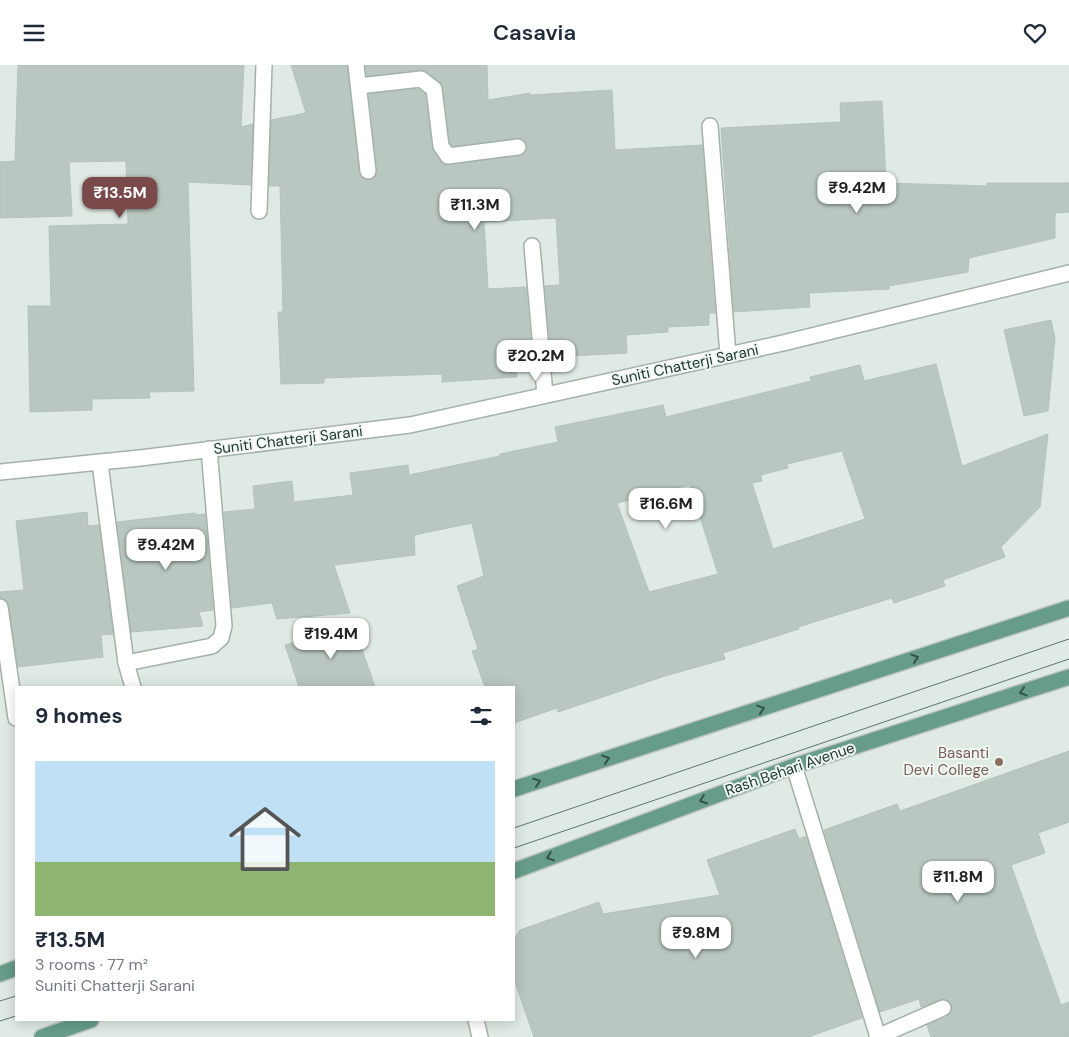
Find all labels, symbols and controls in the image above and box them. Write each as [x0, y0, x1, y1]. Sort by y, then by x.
text: Casavia [493, 18, 576, 47]
icon: menu [20, 19, 48, 47]
icon: heart [1021, 19, 1049, 47]
pin: ₹9.42M [816, 171, 898, 214]
pin: ₹13.5M [79, 177, 161, 219]
text: ₹9.42M [828, 177, 886, 198]
text: ₹13.5M [93, 182, 147, 203]
pin: ₹11.3M [434, 189, 516, 231]
text: ₹11.3M [450, 194, 500, 215]
pin: ₹20.2M [495, 339, 577, 382]
street label: Suniti Chatterji Sarani [610, 340, 760, 390]
text: ₹20.2M [507, 345, 565, 366]
street label: Suniti Chatterji Sarani [212, 421, 364, 459]
pin: ₹16.6M [625, 487, 707, 530]
text: ₹16.6M [639, 493, 693, 514]
pin: ₹9.42M [125, 529, 207, 571]
text: ₹9.42M [137, 534, 195, 555]
pin: ₹19.4M [290, 617, 372, 660]
text: ₹19.4M [304, 623, 358, 644]
one-way arrow [910, 654, 919, 664]
one-way arrow [1019, 686, 1027, 696]
text: 9 homes [35, 702, 123, 730]
icon: filters [467, 702, 495, 730]
one-way arrow [756, 704, 764, 714]
street label: Rash Behari Avenue [723, 737, 857, 801]
place label: Basanti Devi College [904, 743, 989, 780]
one-way arrow [601, 755, 610, 765]
marker: Basanti Devi College [993, 756, 1005, 768]
one-way arrow [532, 778, 540, 788]
icon: home [220, 794, 310, 884]
one-way arrow [699, 794, 708, 804]
one-way arrow [546, 851, 555, 861]
pin: ₹11.8M [917, 861, 999, 903]
text: ₹11.8M [933, 866, 983, 887]
pin: ₹9.8M [661, 917, 731, 959]
text: ₹9.8M [672, 922, 720, 943]
text: ₹13.5M [35, 926, 105, 954]
text: 3 rooms · 77 m² [35, 954, 148, 975]
text: Suniti Chatterji Sarani [35, 975, 195, 996]

